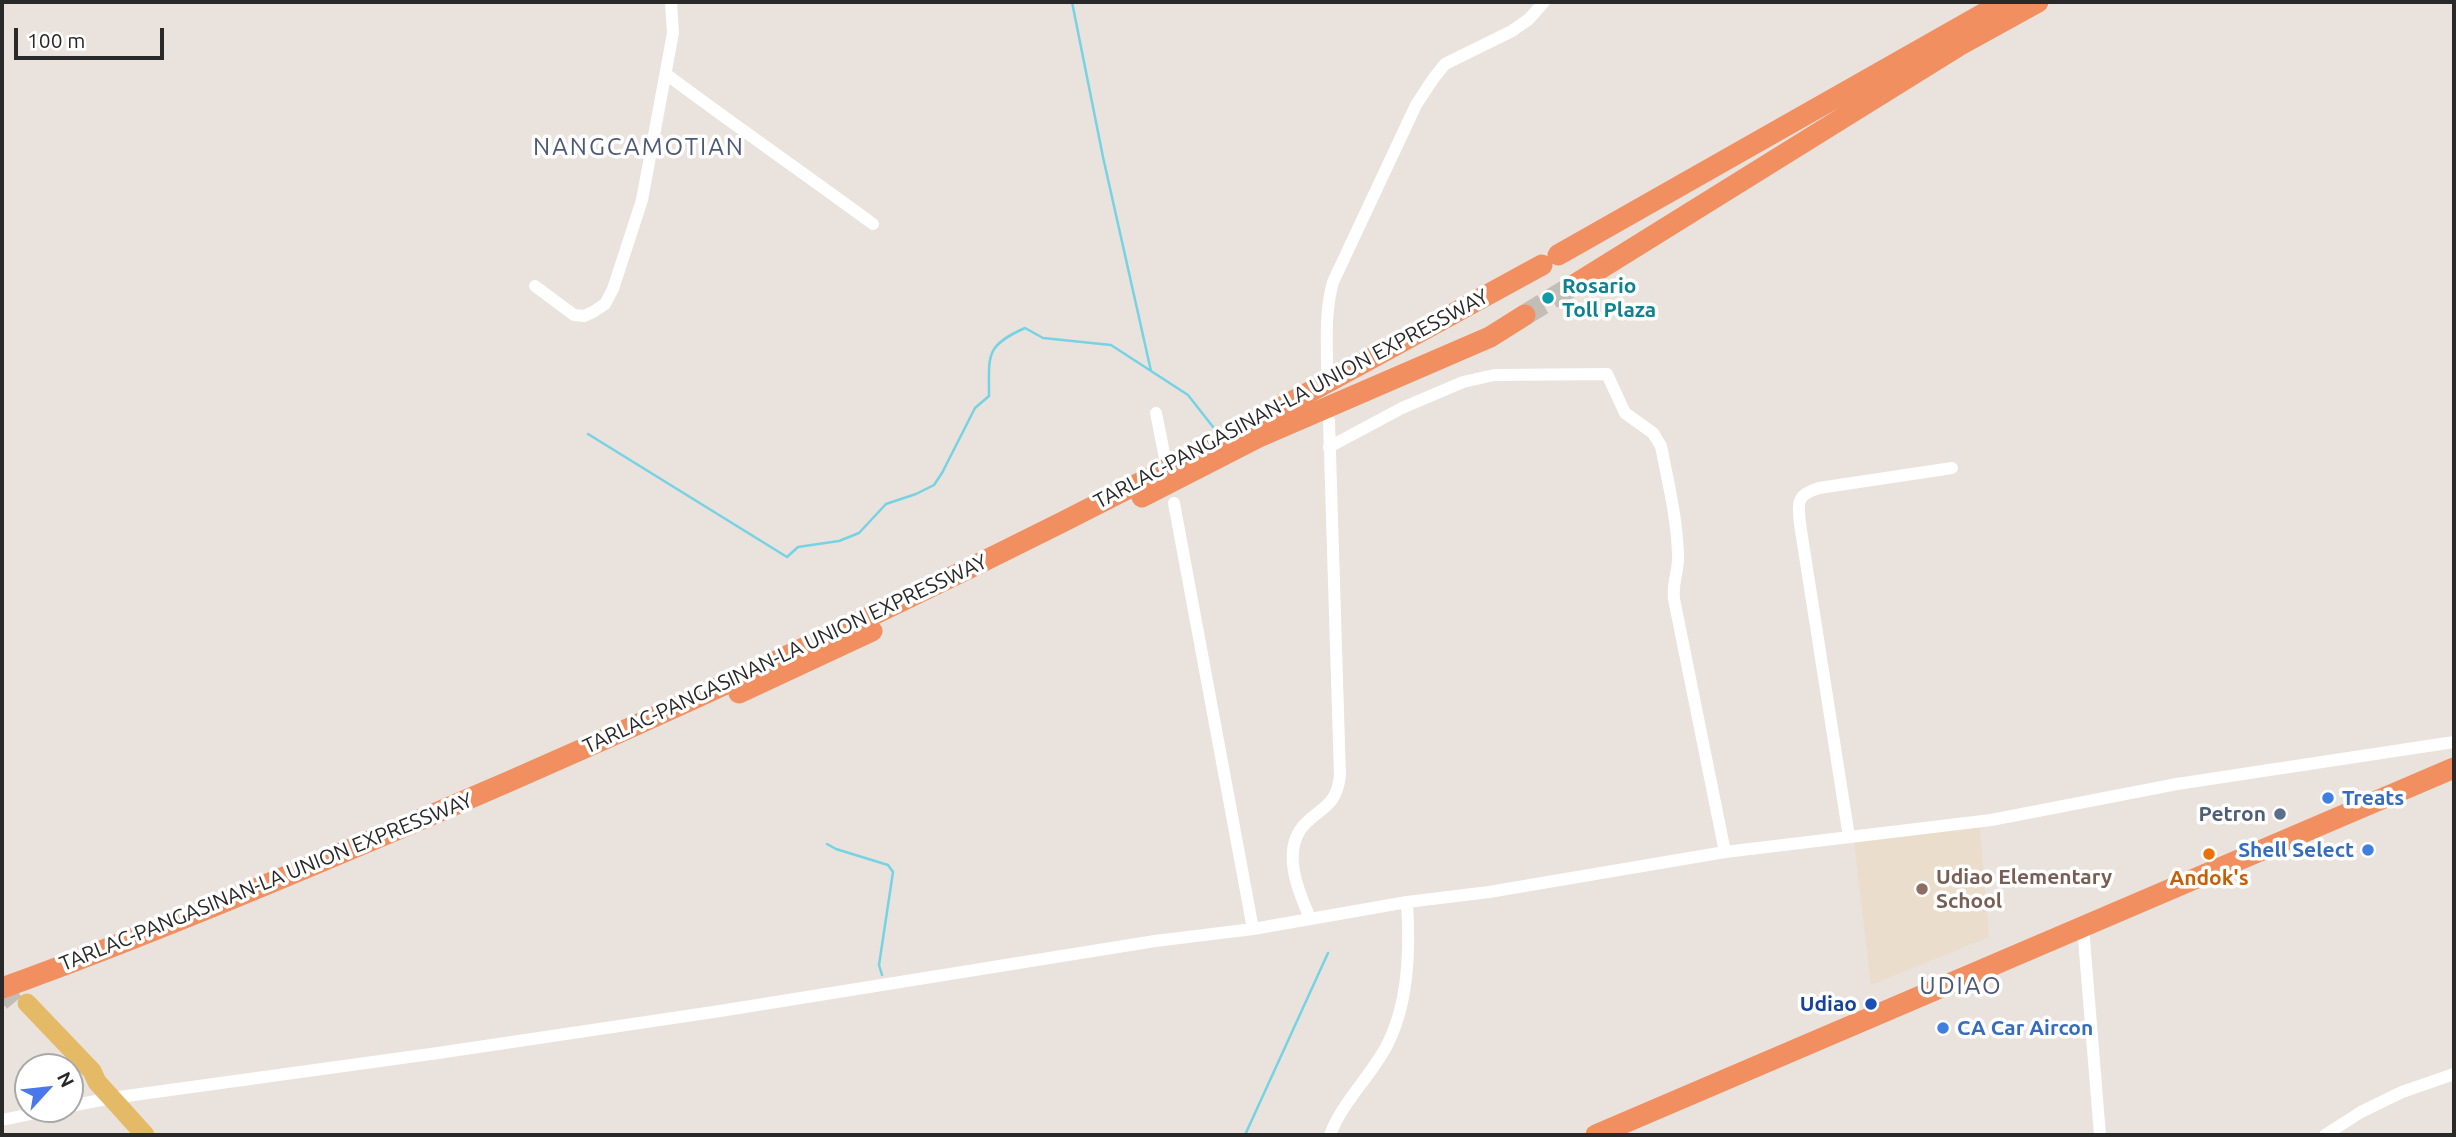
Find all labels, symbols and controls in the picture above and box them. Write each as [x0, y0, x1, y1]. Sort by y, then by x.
scale bar [18, 14, 168, 58]
text: 100 m [27, 28, 85, 52]
district label: NANGCAMOTIAN [535, 133, 743, 161]
place label: Rosario Toll Plaza [1562, 273, 1656, 323]
street label: TARLAC-PANGASINAN-LA UNION EXPRESSWAY [1089, 284, 1493, 514]
marker: Rosario Toll Plaza [1540, 290, 1556, 306]
street label: TARLAC-PANGASINAN-LA UNION EXPRESSWAY [579, 549, 991, 759]
place label: Treats [2342, 785, 2404, 811]
street label: TARLAC-PANGASINAN-LA UNION EXPRESSWAY [56, 787, 476, 977]
marker: Treats [2320, 790, 2336, 806]
place label: Petron [2199, 801, 2266, 827]
marker: Petron [2272, 806, 2288, 822]
place label: Shell Select [2238, 837, 2354, 863]
marker: Shell Select [2360, 842, 2376, 858]
marker: Andok's [2201, 846, 2217, 862]
place label: Udiao Elementary School [1936, 864, 2112, 914]
place label: Andok's [2169, 865, 2249, 891]
marker: Udiao Elementary School [1914, 881, 1930, 897]
district label: UDIAO [1920, 972, 2002, 1000]
place label: Udiao [1800, 991, 1857, 1017]
marker: Udiao [1863, 996, 1879, 1012]
place label: CA Car Aircon [1957, 1015, 2093, 1041]
marker: CA Car Aircon [1935, 1020, 1951, 1036]
north arrow [14, 1053, 84, 1123]
text: N [53, 1068, 79, 1091]

